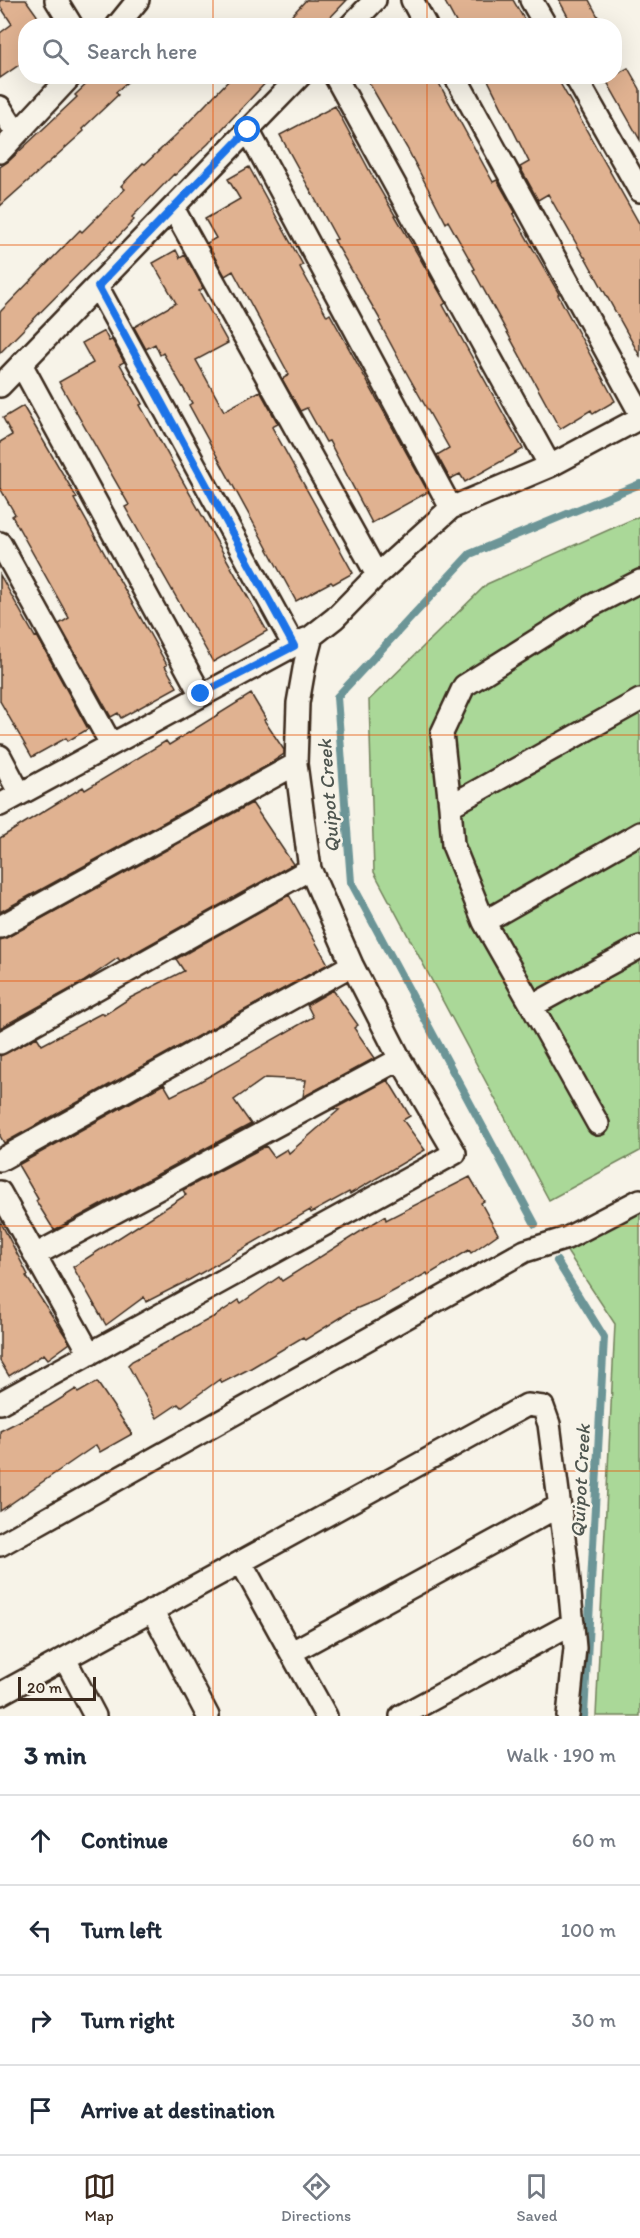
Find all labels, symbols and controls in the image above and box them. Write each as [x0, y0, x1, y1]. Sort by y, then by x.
search box [18, 18, 622, 84]
icon: search [39, 35, 72, 68]
text: Search here [87, 38, 197, 65]
route start [234, 116, 260, 142]
route end [187, 680, 213, 706]
water label: Quipot Creek [312, 737, 344, 853]
water label: Quipot Creek [565, 1422, 595, 1538]
scale bar [18, 1674, 96, 1702]
text: 20 m [27, 1678, 62, 1697]
text: 3 min [24, 1739, 86, 1771]
text: Walk · 190 m [506, 1743, 616, 1767]
icon: ahead [24, 1824, 57, 1857]
text: Continue [81, 1827, 168, 1854]
text: 60 m [572, 1828, 616, 1852]
icon: left [24, 1914, 57, 1947]
text: Turn left [81, 1917, 162, 1944]
text: 100 m [561, 1918, 616, 1942]
icon: right [24, 2004, 57, 2037]
text: Turn right [81, 2007, 175, 2034]
text: 30 m [571, 2008, 616, 2032]
icon: arrive [24, 2094, 57, 2127]
text: Arrive at destination [81, 2097, 275, 2124]
tab: Map [83, 2170, 116, 2225]
tab: Directions [281, 2170, 351, 2225]
tab: Saved [517, 2170, 557, 2225]

